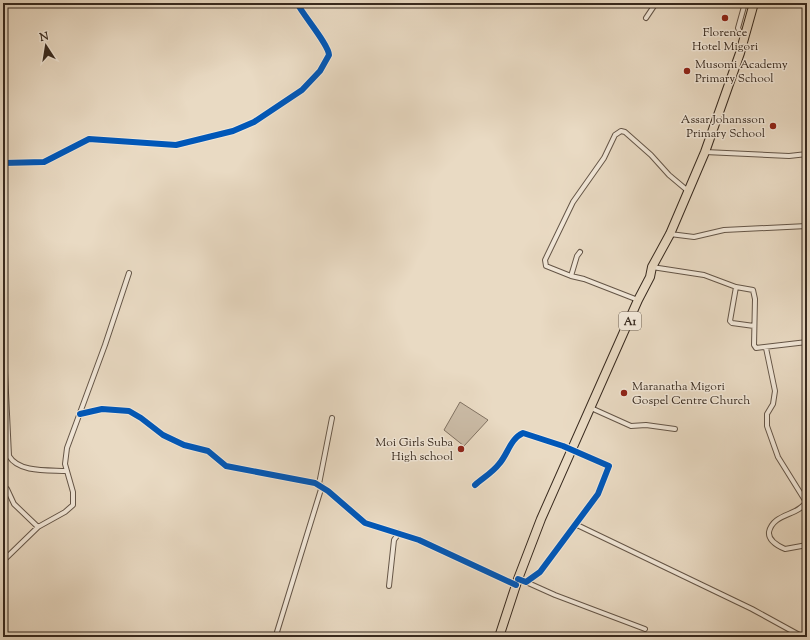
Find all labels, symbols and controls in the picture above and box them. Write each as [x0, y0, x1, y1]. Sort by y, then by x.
marker: Florence Hotel Migori [720, 13, 730, 23]
place label: Florence Hotel Migori [692, 24, 759, 56]
north arrow [26, 26, 66, 66]
text: N [37, 28, 50, 46]
place label: Musomi Academy Primary School [695, 56, 788, 88]
marker: Musomi Academy Primary School [682, 66, 692, 76]
place label: Assar Johansson Primary School [681, 111, 766, 143]
marker: Assar Johansson Primary School [768, 121, 778, 131]
road number: A1 [619, 312, 641, 330]
place label: Maranatha Migori Gospel Centre Church [632, 378, 750, 410]
marker: Maranatha Migori Gospel Centre Church [619, 388, 629, 398]
place label: Moi Girls Suba High school [375, 434, 454, 466]
marker: Moi Girls Suba High school [456, 444, 466, 454]

